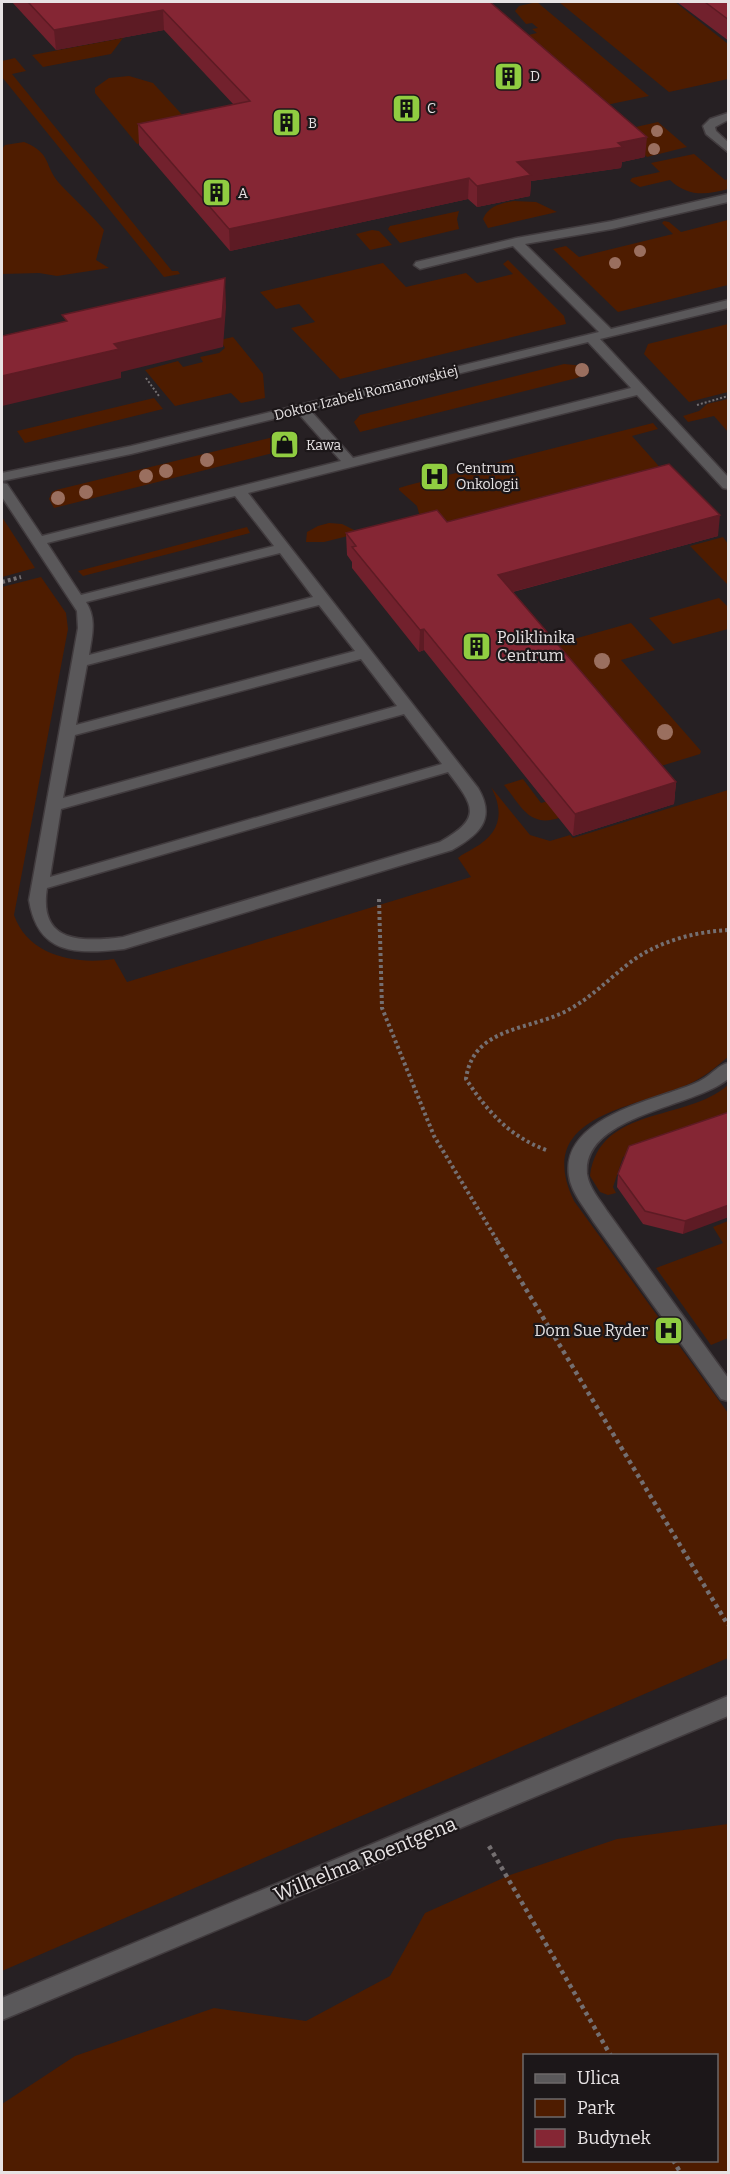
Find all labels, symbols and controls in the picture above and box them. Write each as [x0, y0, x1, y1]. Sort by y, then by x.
building icon: D [493, 60, 525, 92]
place label: D [530, 68, 540, 85]
building icon: C [390, 92, 422, 124]
place label: C [427, 100, 436, 117]
building icon: B [271, 107, 303, 139]
place label: B [308, 115, 317, 132]
building icon: A [201, 177, 233, 209]
place label: A [238, 185, 248, 202]
street label: Doktor Izabeli Romanowskiej [272, 362, 460, 424]
shop icon: Kawa [269, 429, 301, 461]
place label: Kawa [306, 437, 342, 454]
hospital icon: Centrum Onkologii [419, 460, 451, 492]
place label: Centrum Onkologii [456, 460, 519, 493]
place label: Poliklinika Centrum [497, 628, 576, 665]
building icon: Poliklinika Centrum [460, 630, 492, 662]
hospital icon: Dom Sue Ryder [653, 1314, 685, 1346]
place label: Dom Sue Ryder [534, 1321, 648, 1340]
street label: Wilhelma Roentgena [270, 1811, 460, 1907]
legend [523, 2054, 718, 2162]
text: Ulica [577, 2067, 620, 2089]
text: Park [577, 2097, 616, 2119]
text: Budynek [577, 2127, 652, 2149]

